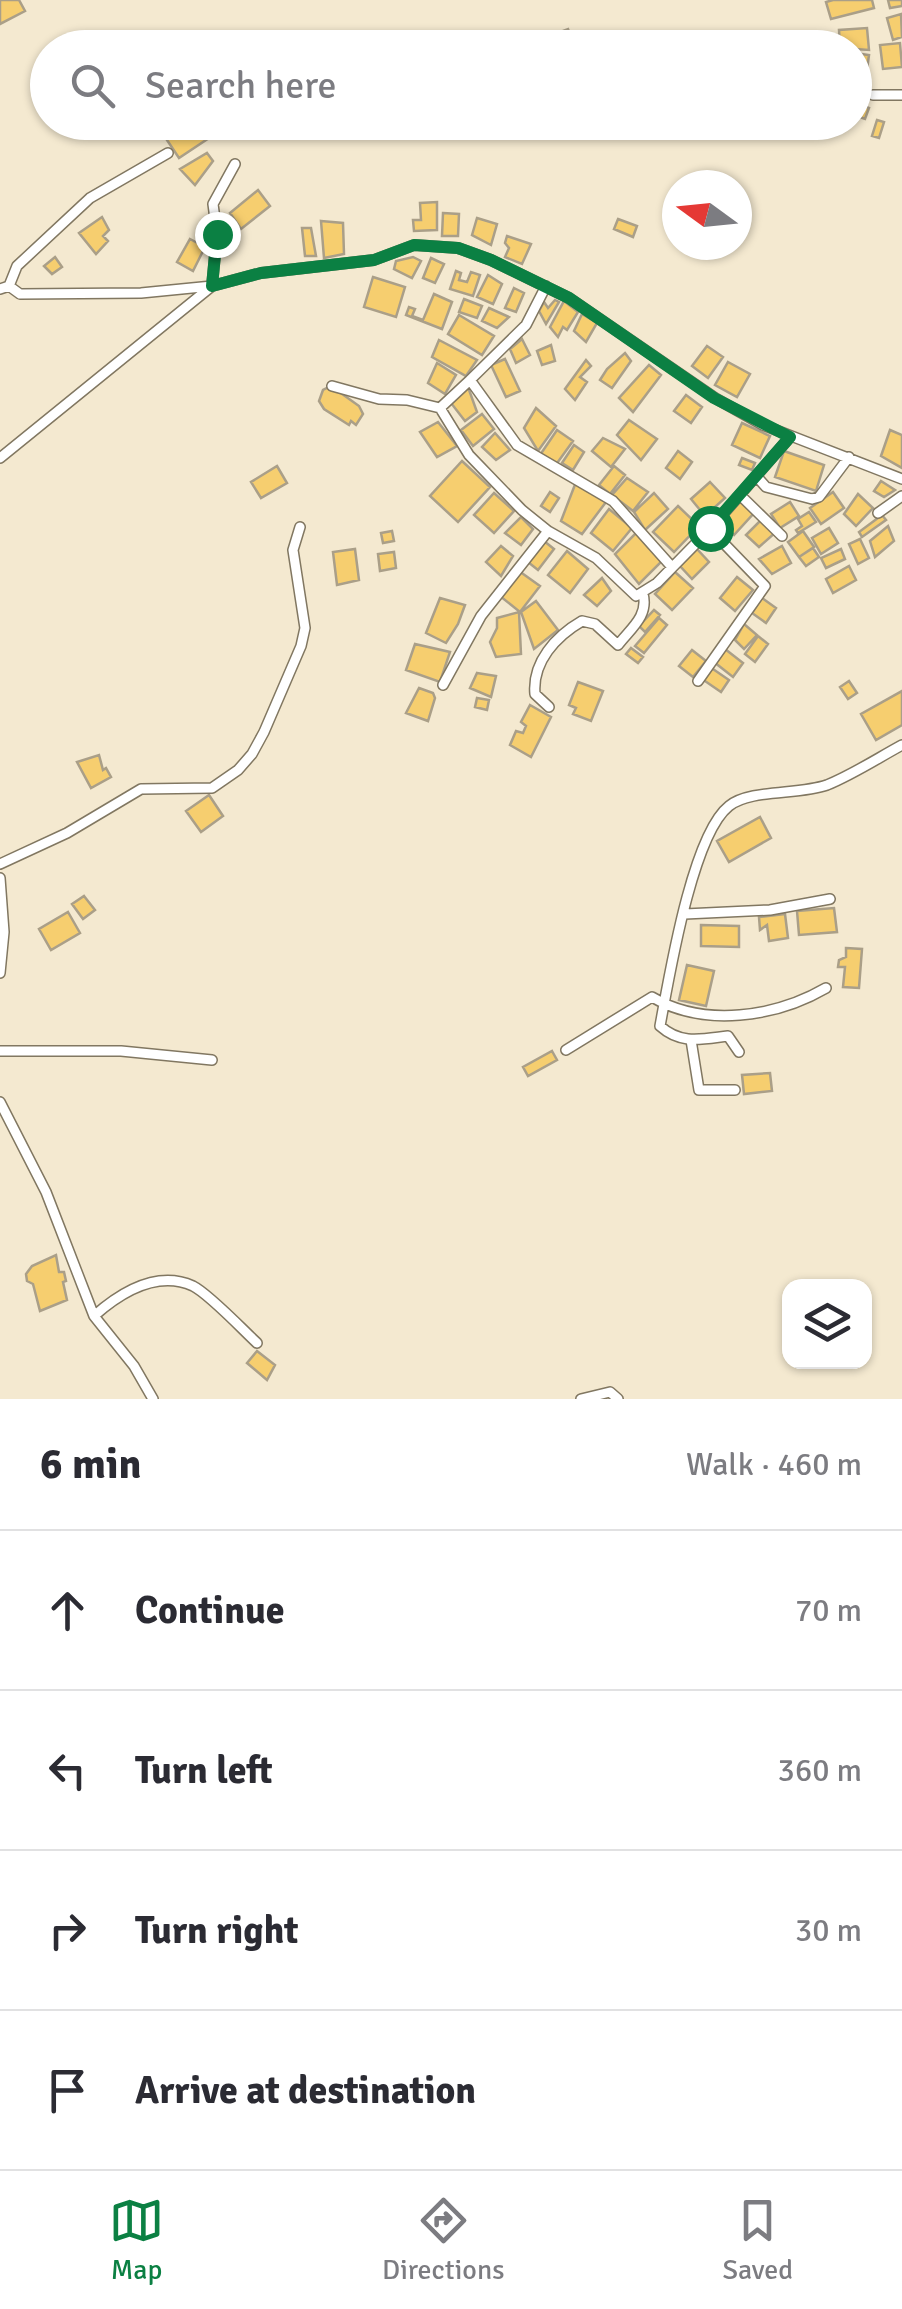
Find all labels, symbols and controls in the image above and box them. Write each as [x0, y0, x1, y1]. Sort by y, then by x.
search box [30, 30, 872, 140]
icon: search [65, 58, 120, 113]
text: Search here [145, 62, 337, 109]
north arrow [662, 170, 752, 260]
route end [195, 212, 241, 258]
route start [688, 506, 734, 552]
map controls [782, 1279, 872, 1369]
button: layers [782, 1279, 872, 1369]
text: 6 min [40, 1439, 141, 1490]
text: Walk · 460 m [686, 1445, 862, 1484]
icon: ahead [40, 1583, 95, 1638]
text: Continue [135, 1587, 285, 1634]
text: 70 m [795, 1591, 862, 1630]
icon: left [40, 1743, 95, 1798]
text: Turn left [135, 1747, 273, 1794]
text: 360 m [778, 1751, 862, 1790]
icon: right [40, 1903, 95, 1958]
text: Turn right [135, 1907, 299, 1954]
text: 30 m [795, 1911, 862, 1950]
icon: arrive [40, 2063, 95, 2118]
text: Arrive at destination [135, 2067, 476, 2114]
tab: Map [109, 2193, 164, 2287]
tab: Directions [382, 2193, 504, 2287]
tab: Saved [722, 2193, 793, 2287]

